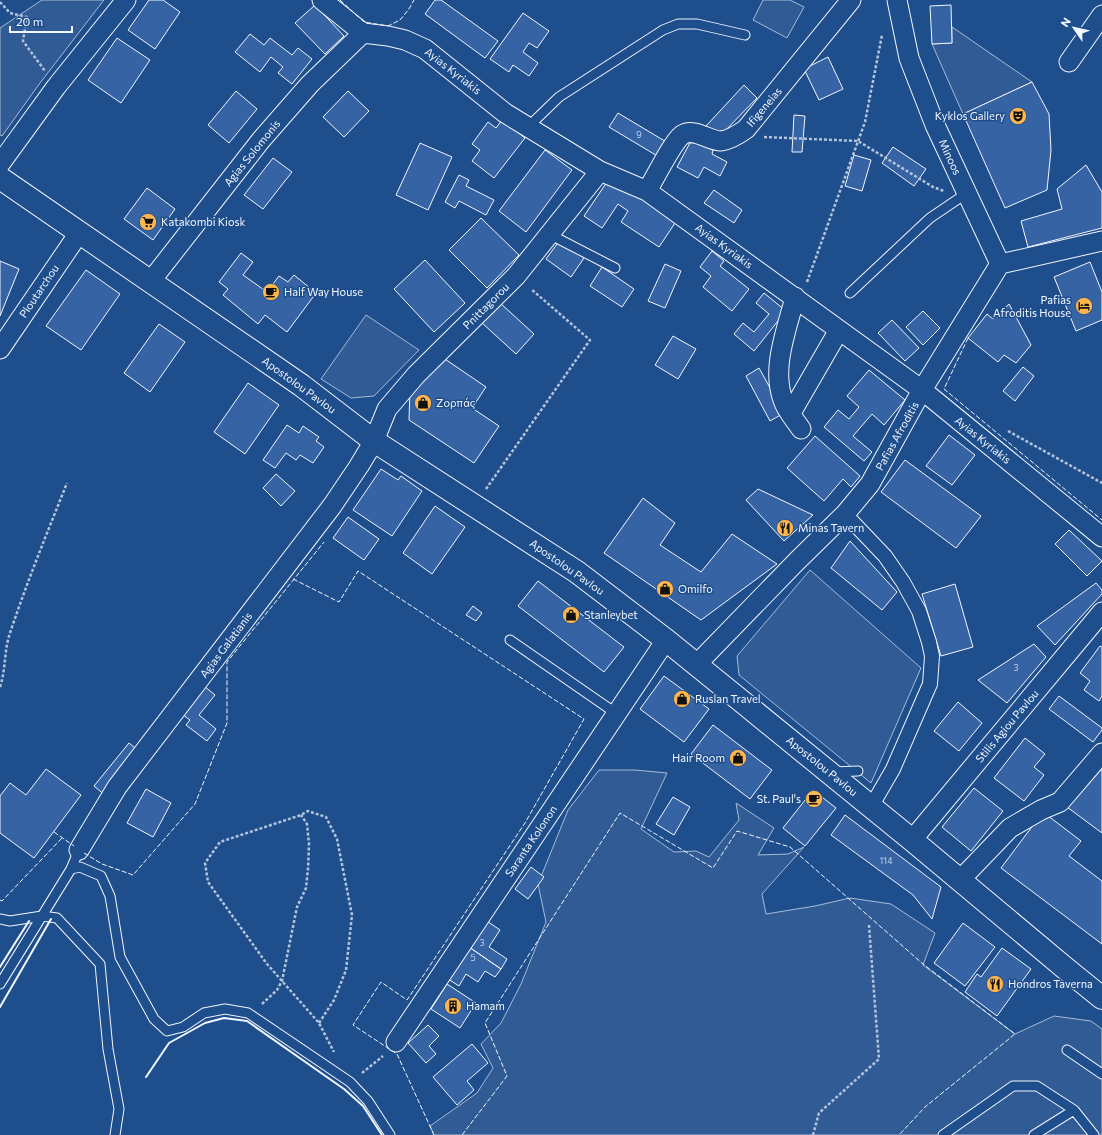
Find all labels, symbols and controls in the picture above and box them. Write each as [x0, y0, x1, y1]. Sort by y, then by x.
scale bar [10, 8, 72, 34]
north arrow [1054, 8, 1094, 48]
text: 20 m [16, 14, 43, 28]
text: N [1058, 15, 1073, 29]
street label: Ayias Kyriakis [423, 45, 484, 97]
street label: Ifigeneias [743, 84, 784, 129]
theatre icon: Kyklos Gallery [1008, 106, 1028, 126]
place label: Kyklos Gallery [935, 109, 1005, 122]
street label: Agias Solomonis [221, 117, 282, 189]
house number: 9 [636, 129, 642, 140]
street label: Minoos [937, 137, 964, 177]
supermarket icon: Katakombi Kiosk [138, 212, 158, 232]
place label: Katakombi Kiosk [161, 215, 245, 228]
street label: Ayias Kyriakis [693, 220, 756, 271]
street label: Ploutarchou [16, 262, 61, 320]
street label: Pnittagorou [460, 280, 512, 332]
cafe icon: Half Way House [261, 282, 281, 302]
place label: Half Way House [284, 285, 363, 298]
place label: Pafias Afroditis House [993, 293, 1071, 319]
hotel icon: Pafias Afroditis House [1074, 296, 1094, 316]
street label: Apostolou Pavlou [260, 354, 339, 416]
shop icon: Ζορπάς [413, 393, 433, 413]
place label: Ζορπάς [436, 396, 475, 409]
street label: Pafias Afroditis [872, 399, 921, 472]
street label: Ayias Kyriakis [953, 413, 1014, 466]
restaurant icon: Minas Tavern [775, 518, 795, 538]
place label: Minas Tavern [798, 521, 864, 534]
street label: Apostolou Pavlou [528, 536, 607, 597]
shop icon: Omilfo [655, 579, 675, 599]
place label: Omilfo [678, 582, 713, 595]
shop icon: Stanleybet [561, 605, 581, 625]
place label: Stanleybet [584, 608, 638, 621]
street label: Agias Galatianis [197, 609, 254, 680]
house number: 3 [1013, 662, 1019, 673]
street label: Stilis Agiou Pavlou [972, 687, 1041, 765]
shop icon: Ruslan Travel [672, 689, 692, 709]
place label: Ruslan Travel [695, 692, 761, 705]
street label: Apostolou Pavlou [784, 733, 861, 798]
shop icon: Hair Room [728, 748, 748, 768]
place label: Hair Room [672, 751, 725, 764]
cafe icon: St. Paul's [804, 789, 824, 809]
place label: St. Paul's [757, 792, 801, 805]
street label: Saranta Kolonon [502, 803, 559, 879]
house number: 114 [879, 855, 893, 866]
house number: 3 [479, 937, 485, 948]
house number: 5 [470, 952, 476, 963]
restaurant icon: Hondros Taverna [985, 974, 1005, 994]
place label: Hondros Taverna [1008, 977, 1093, 990]
building icon: Hamam [443, 996, 463, 1016]
place label: Hamam [466, 999, 505, 1012]

